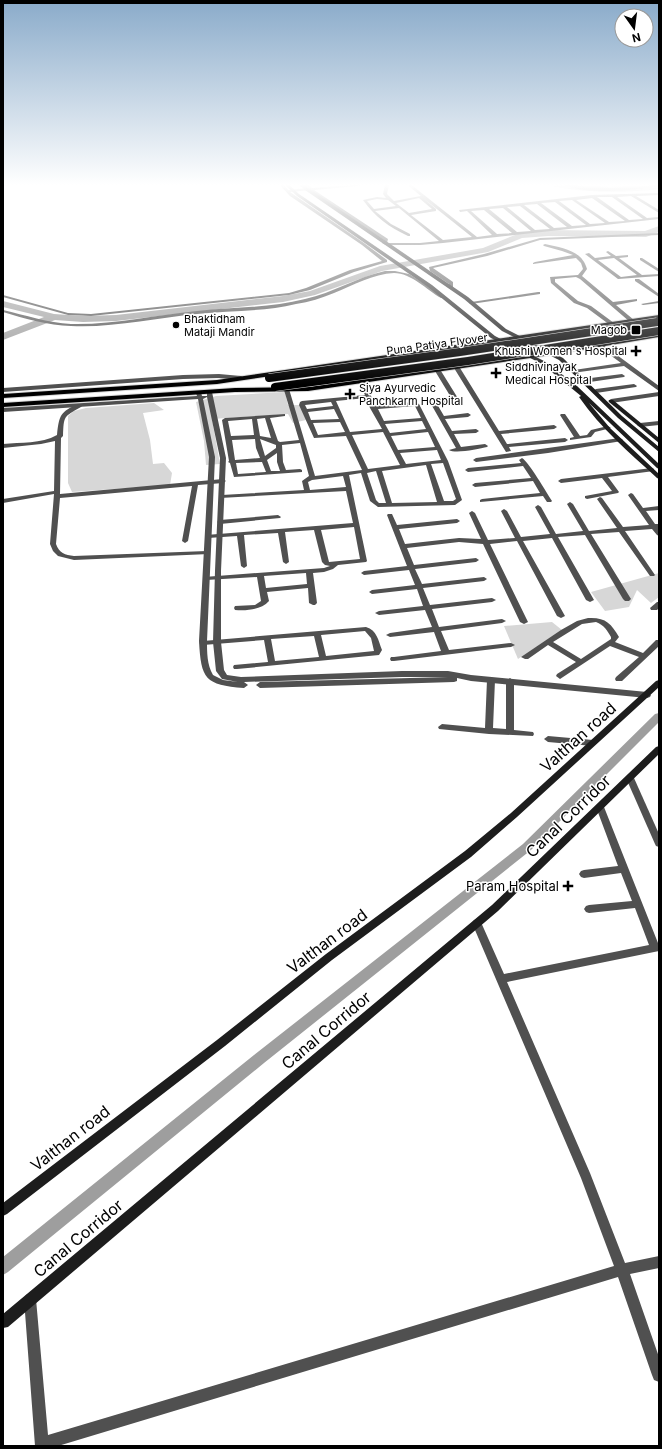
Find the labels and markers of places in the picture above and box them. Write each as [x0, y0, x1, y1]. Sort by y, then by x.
place label: Bhaktidham Mataji Mandir [184, 312, 255, 339]
marker: Bhaktidham Mataji Mandir [171, 320, 181, 330]
place label: Magob [591, 323, 627, 337]
marker: Magob [630, 324, 642, 336]
place label: Khushi Women's Hospital [494, 344, 627, 358]
marker: Khushi Women's Hospital [630, 345, 642, 357]
place label: Siddhivinayak Medical Hospital [505, 360, 592, 387]
marker: Siddhivinayak Medical Hospital [490, 367, 502, 379]
place label: Siya Ayurvedic Panchkarm Hospital [359, 381, 463, 408]
marker: Siya Ayurvedic Panchkarm Hospital [344, 388, 356, 400]
place label: Param Hospital [466, 878, 559, 894]
marker: Param Hospital [562, 880, 574, 892]

